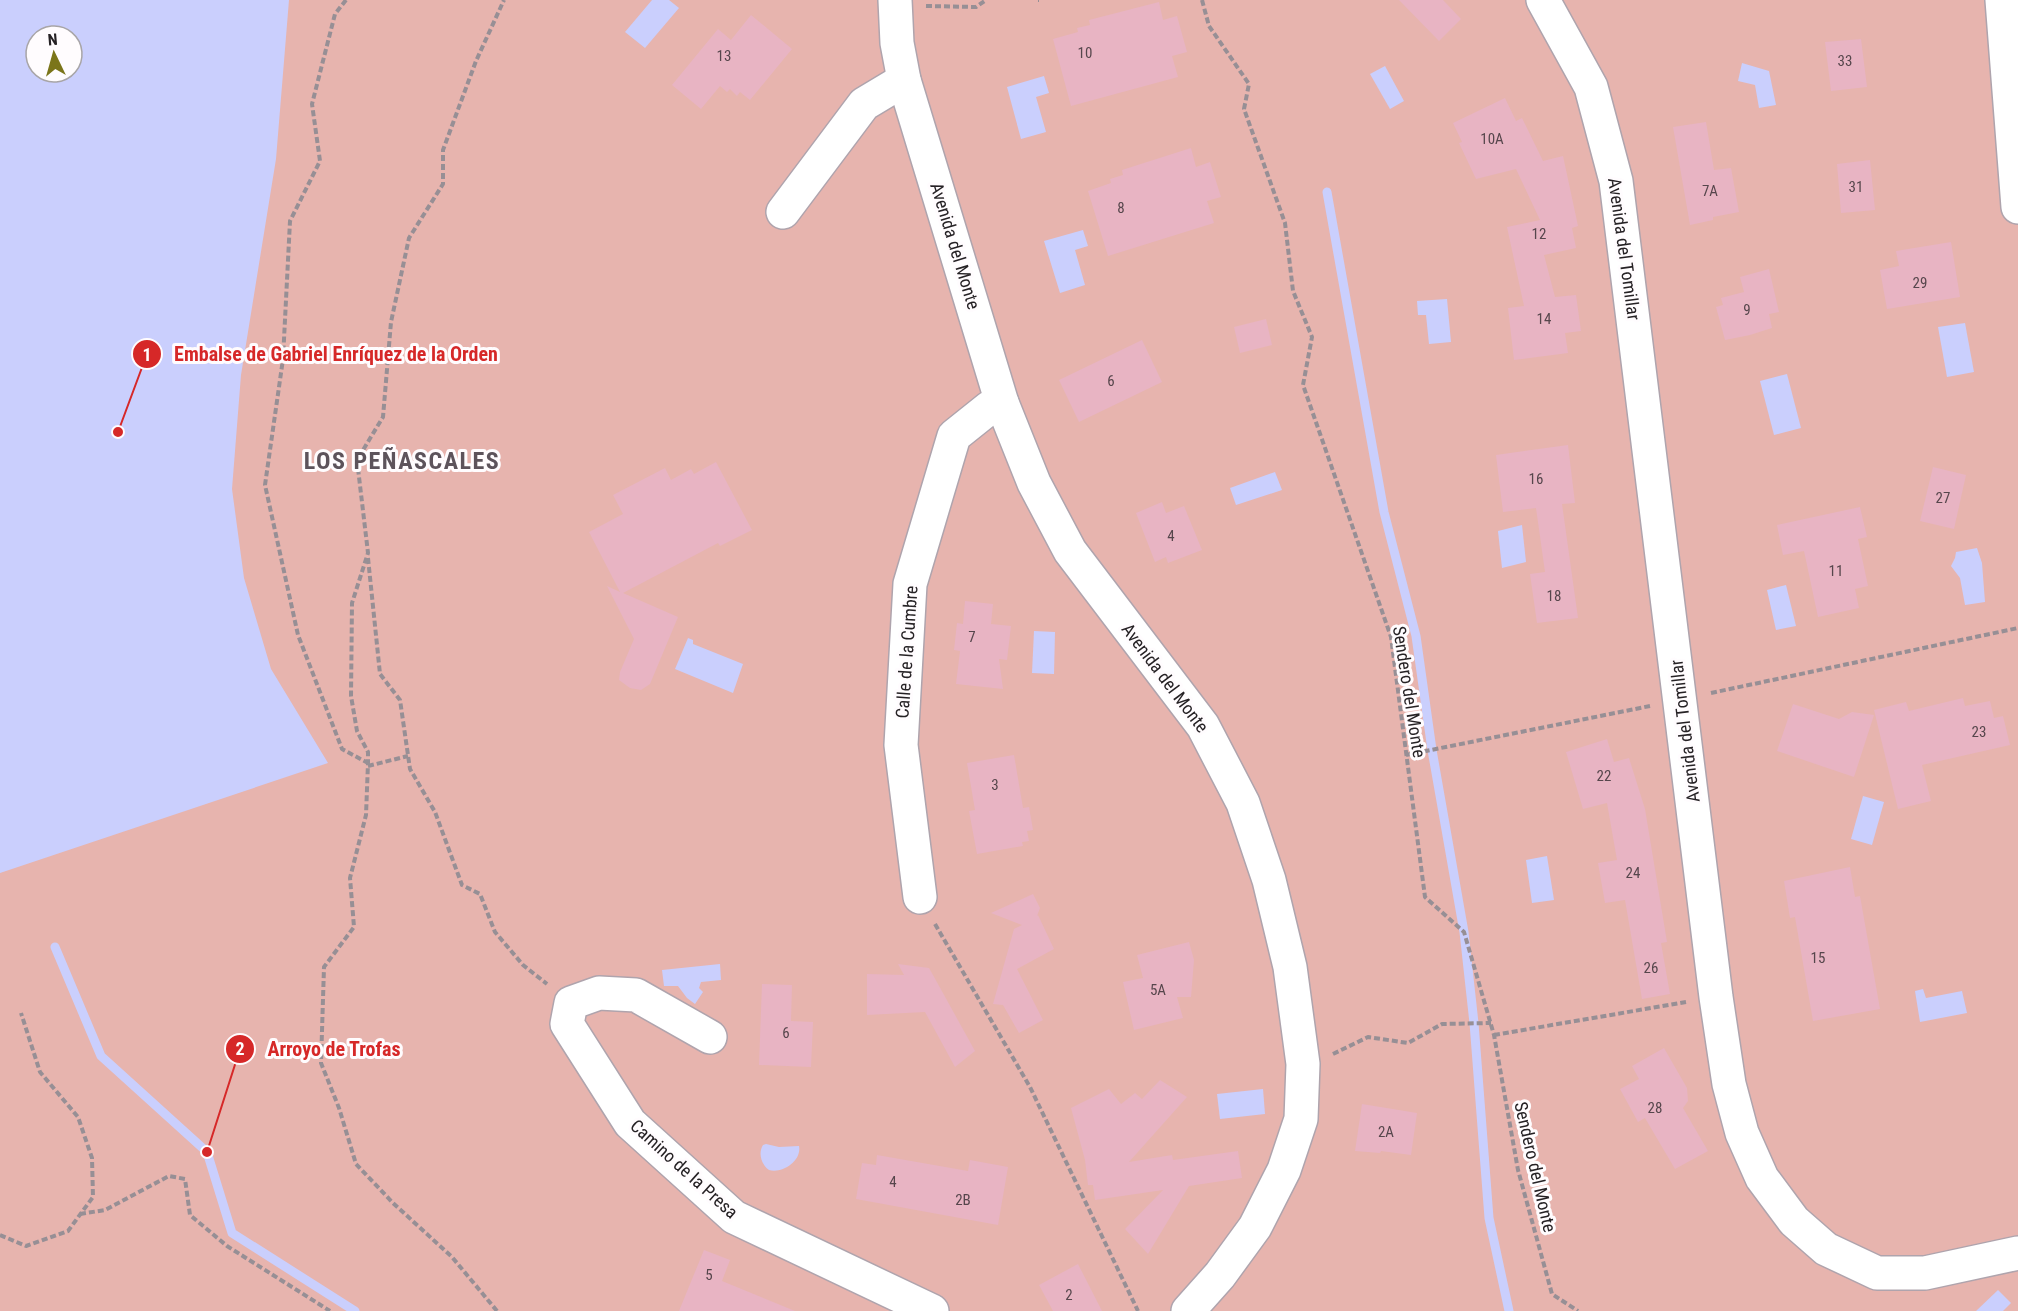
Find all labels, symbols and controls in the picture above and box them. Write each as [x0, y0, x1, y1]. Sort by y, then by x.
north arrow [24, 24, 84, 84]
text: N [47, 30, 58, 49]
house number: 10 [1078, 44, 1092, 62]
house number: 13 [717, 47, 731, 65]
house number: 33 [1838, 52, 1852, 70]
house number: 10A [1480, 130, 1504, 148]
street label: Avenida del Tomillar [1604, 176, 1645, 322]
house number: 31 [1849, 178, 1863, 196]
street label: Avenida del Monte [926, 180, 985, 312]
house number: 7A [1702, 182, 1718, 200]
house number: 8 [1117, 199, 1125, 217]
house number: 12 [1532, 225, 1546, 243]
house number: 29 [1913, 274, 1927, 292]
house number: 9 [1743, 301, 1751, 319]
house number: 14 [1537, 310, 1551, 328]
callout: Embalse de Gabriel Enríquez de la Orden [132, 335, 510, 373]
text: Embalse de Gabriel Enríquez de la Orden [174, 342, 498, 366]
text: 1 [142, 344, 152, 365]
house number: 6 [1107, 372, 1115, 390]
district label: LOS PEÑASCALES [304, 447, 500, 475]
house number: 16 [1529, 470, 1543, 488]
house number: 27 [1936, 489, 1950, 507]
house number: 4 [1167, 527, 1175, 545]
house number: 11 [1829, 562, 1843, 580]
street label: Calle de la Cumbre [891, 585, 922, 719]
house number: 18 [1547, 587, 1561, 605]
street label: Avenida del Monte [1118, 619, 1213, 736]
street label: Sendero del Monte [1389, 625, 1430, 759]
house number: 7 [968, 628, 976, 646]
street label: Avenida del Tomillar [1665, 658, 1704, 803]
house number: 23 [1972, 723, 1986, 741]
house number: 22 [1597, 767, 1611, 785]
house number: 3 [991, 776, 999, 794]
house number: 24 [1626, 864, 1640, 882]
house number: 15 [1811, 949, 1825, 967]
house number: 26 [1644, 959, 1658, 977]
house number: 5A [1150, 981, 1166, 999]
house number: 6 [782, 1024, 790, 1042]
callout: Arroyo de Trofas [225, 1030, 413, 1068]
text: Arroyo de Trofas [268, 1037, 400, 1061]
text: 2 [235, 1038, 245, 1059]
house number: 28 [1648, 1099, 1662, 1117]
street label: Sendero del Monte [1510, 1100, 1561, 1234]
street label: Camino de la Presa [626, 1115, 742, 1222]
house number: 2A [1378, 1123, 1394, 1141]
house number: 4 [889, 1173, 897, 1191]
house number: 2B [955, 1191, 971, 1209]
house number: 5 [705, 1266, 713, 1284]
house number: 2 [1065, 1286, 1073, 1304]

